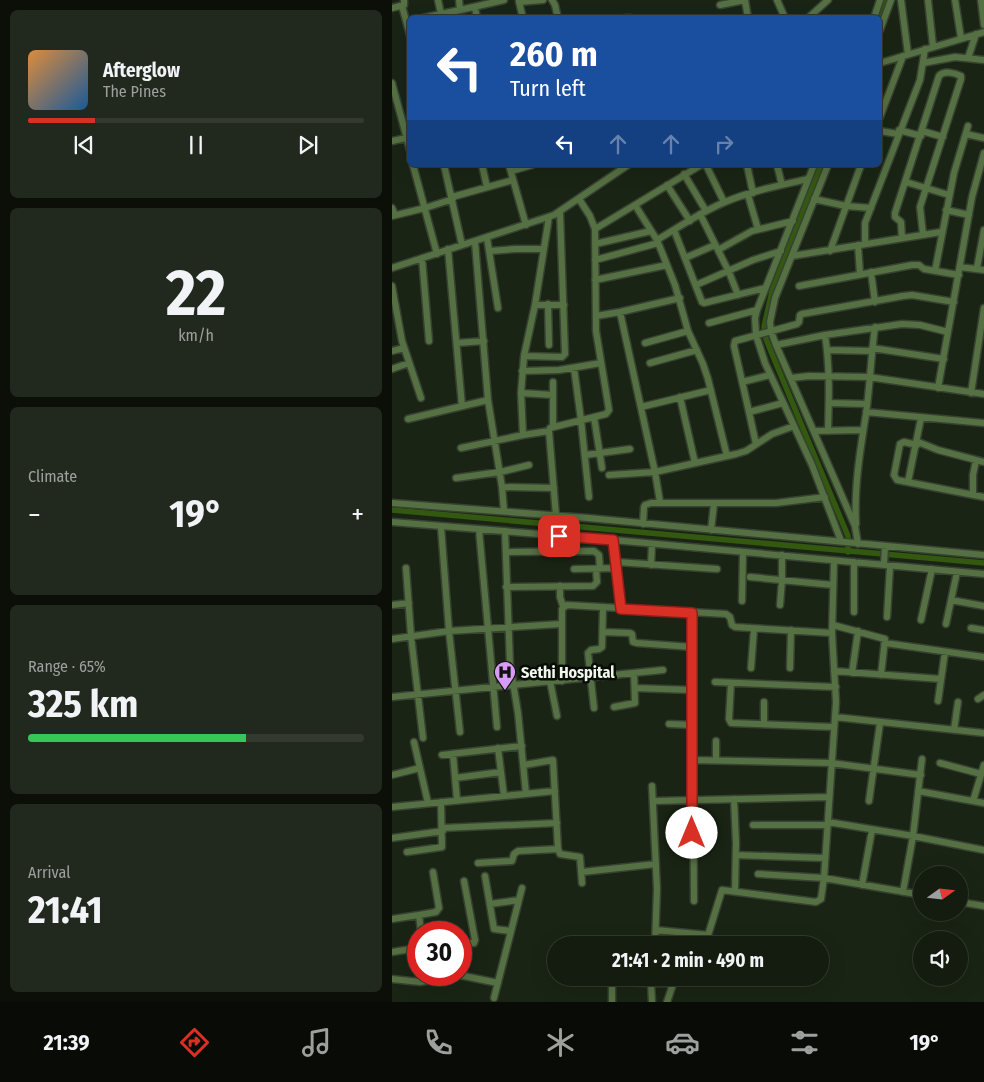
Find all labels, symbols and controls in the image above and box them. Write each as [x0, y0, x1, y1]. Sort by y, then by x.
text: 260 m [510, 33, 598, 75]
icon: left [427, 35, 492, 100]
text: Afterglow [103, 59, 180, 82]
text: Turn left [510, 75, 586, 102]
text: The Pines [103, 82, 166, 101]
icon: left [551, 130, 579, 158]
icon: ahead [604, 130, 632, 158]
icon: ahead [657, 130, 685, 158]
icon: right [710, 130, 738, 158]
icon: previous [70, 131, 98, 159]
icon: pause [182, 131, 210, 159]
icon: next [294, 131, 322, 159]
text: 22 [166, 254, 226, 332]
text: km/h [178, 326, 214, 345]
text: Climate [28, 467, 77, 486]
text: 19° [169, 491, 223, 537]
text: − [28, 498, 41, 531]
text: + [351, 498, 364, 531]
pin [538, 515, 580, 557]
icon: arrive [545, 522, 573, 550]
text: Range · 65% [28, 657, 106, 676]
hospital icon: Sethi Hospital [493, 660, 517, 691]
place label: Sethi Hospital [521, 663, 615, 682]
text: 325 km [28, 681, 138, 727]
position arrow [665, 806, 717, 858]
text: Arrival [28, 863, 70, 882]
north arrow [913, 866, 968, 921]
map controls [913, 866, 968, 986]
text: 21:41 [28, 887, 103, 933]
speed limit sign: 30 [407, 921, 472, 986]
button: sound [913, 931, 968, 986]
text: 21:41 · 2 min · 490 m [612, 949, 764, 972]
icon: directions [177, 1025, 212, 1060]
icon: music [299, 1025, 334, 1060]
icon: phone [421, 1025, 456, 1060]
icon: climate [543, 1025, 578, 1060]
icon: car [665, 1025, 700, 1060]
icon: filters [787, 1025, 822, 1060]
text: 21:39 [44, 1029, 90, 1056]
text: 19° [909, 1029, 940, 1056]

